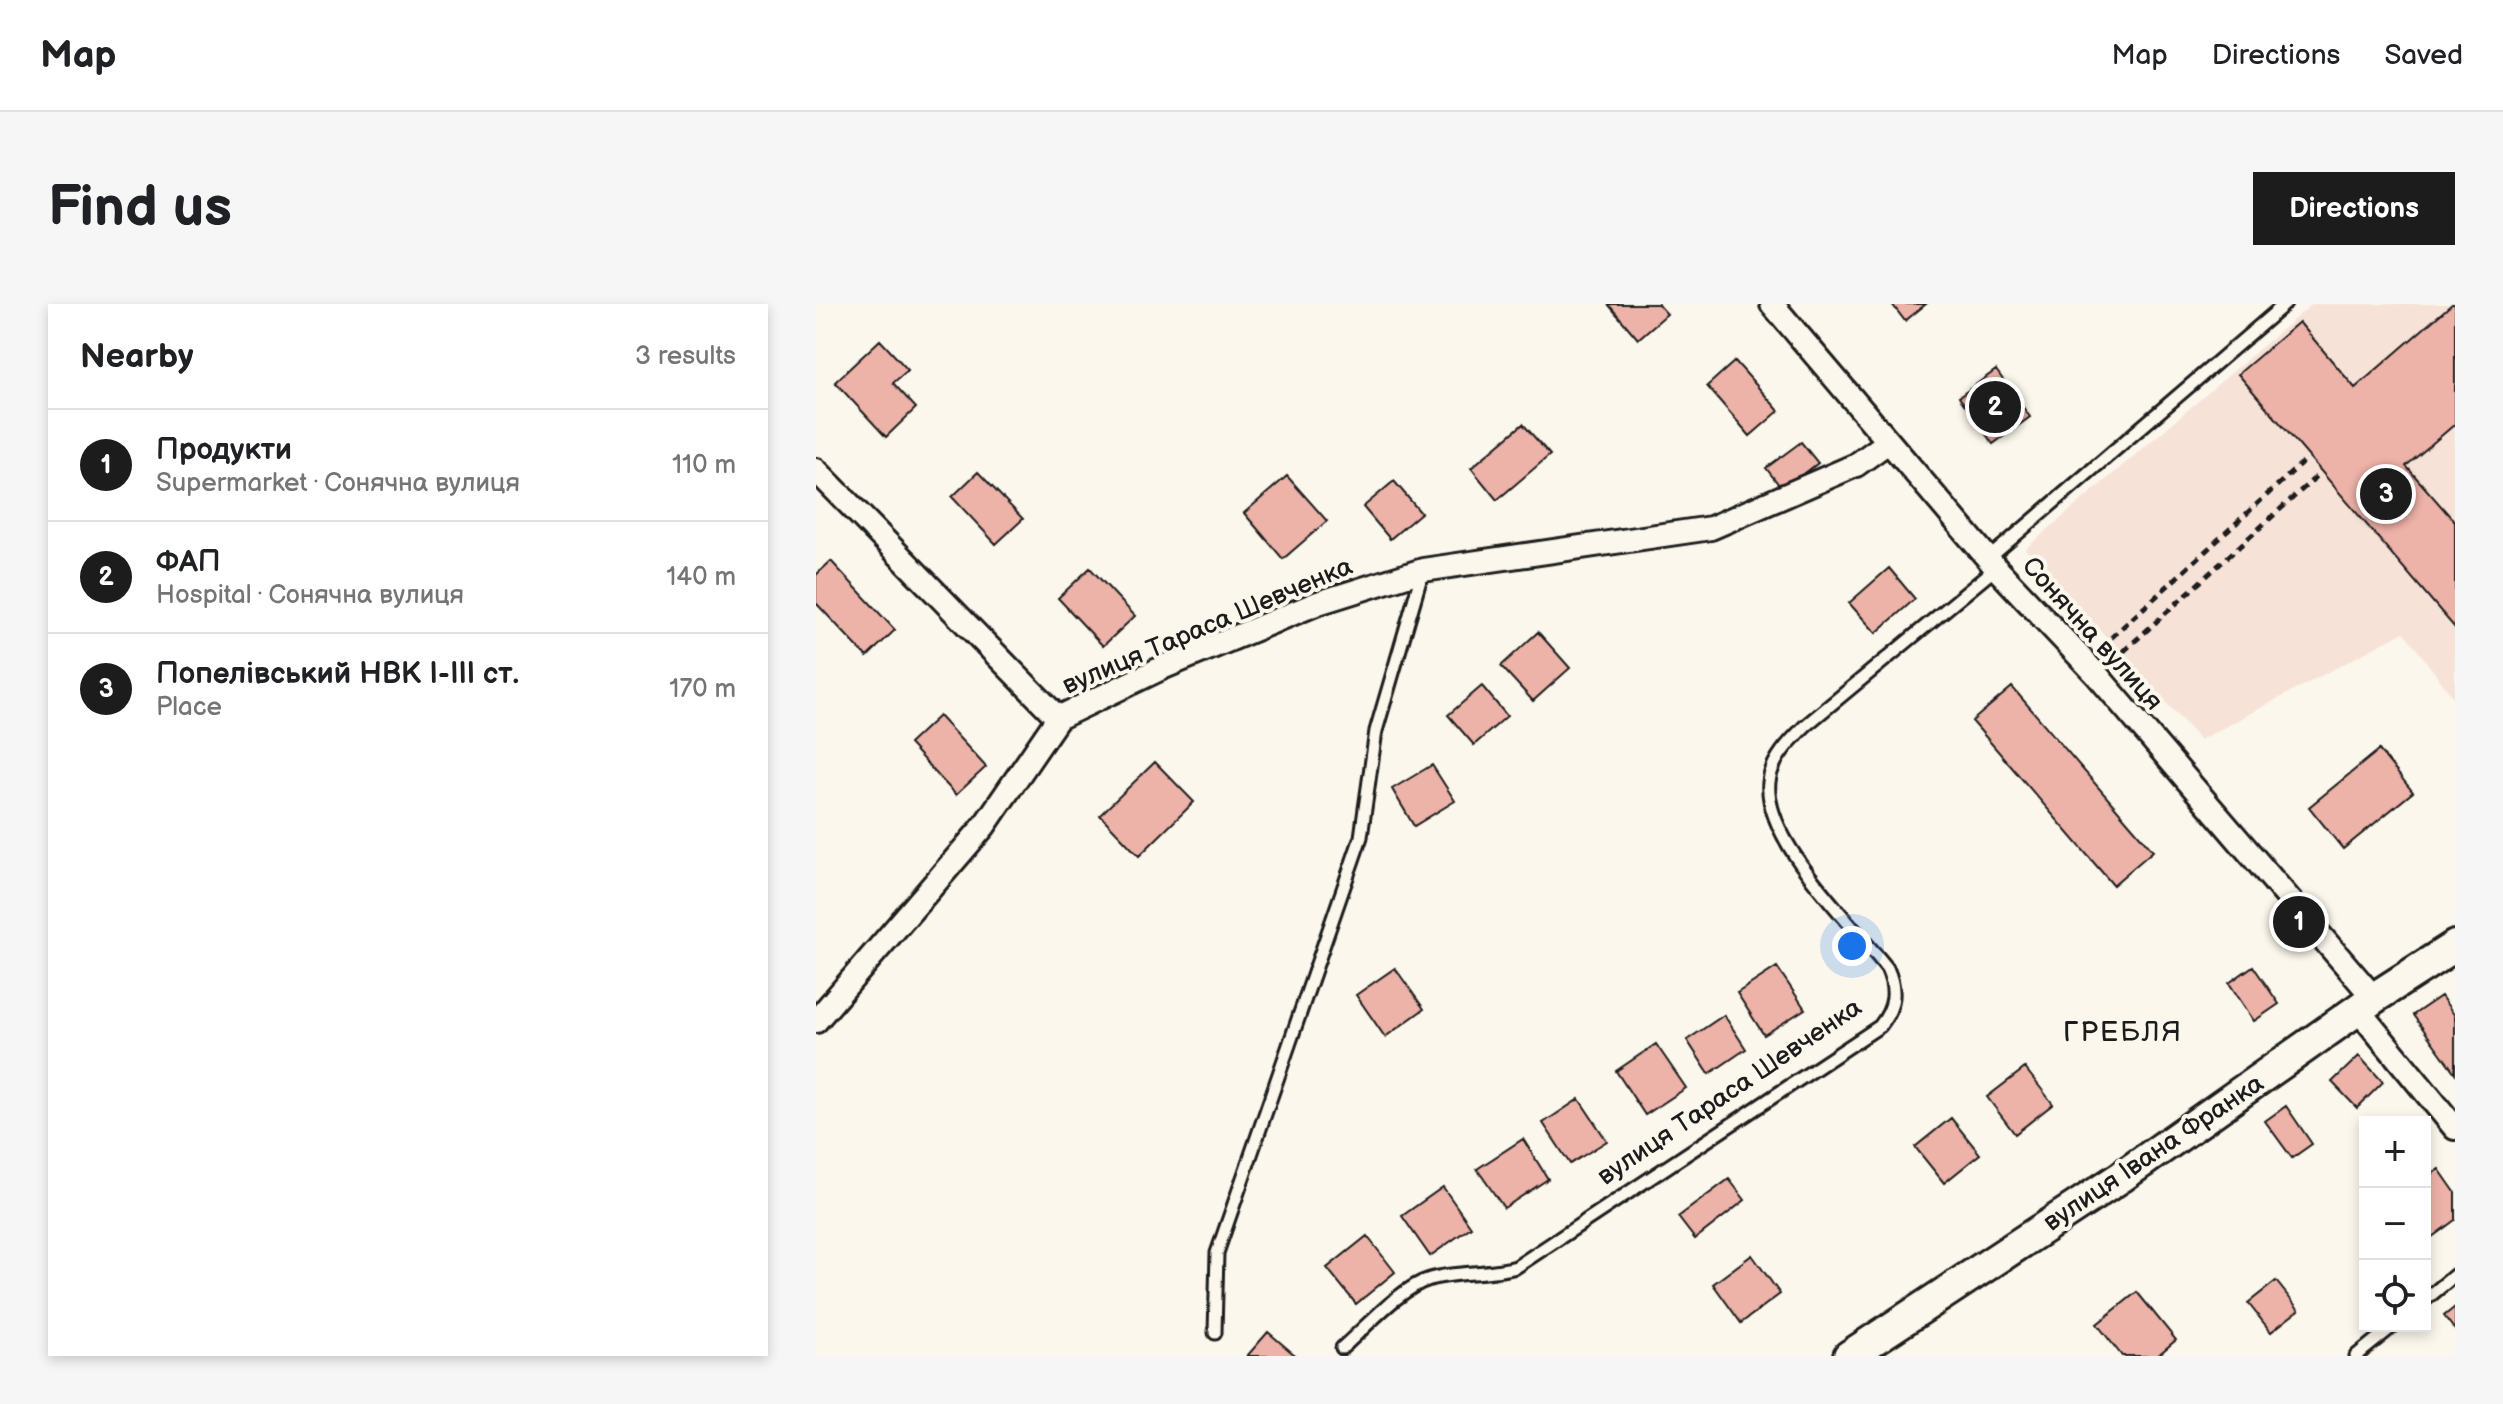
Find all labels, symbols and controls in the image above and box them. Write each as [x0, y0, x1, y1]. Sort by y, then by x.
text: Map [40, 33, 116, 78]
text: Map [2111, 39, 2168, 72]
text: Directions [2212, 39, 2340, 72]
text: Saved [2384, 39, 2463, 72]
button: Directions [2253, 172, 2455, 245]
text: Find us [48, 175, 232, 242]
text: Nearby [80, 336, 194, 377]
text: 3 results [635, 341, 736, 372]
pin: 2 [1969, 377, 2021, 437]
text: Продукти [156, 432, 292, 468]
text: 1 [101, 450, 111, 481]
text: 110 m [672, 450, 736, 481]
pin: 3 [2360, 464, 2412, 524]
text: Supermarket · Сонячна вулиця [156, 468, 520, 499]
text: ФАП [156, 544, 220, 580]
street label: вулиця Тараса Шевченка [1058, 551, 1357, 702]
street label: Сонячна вулиця [2015, 551, 2169, 717]
text: 2 [98, 562, 114, 593]
text: 140 m [666, 562, 736, 593]
text: Hospital · Сонячна вулиця [156, 580, 464, 611]
text: Попелівський НВК І-ІІІ ст. [156, 656, 519, 692]
text: 3 [98, 674, 114, 705]
text: 170 m [669, 674, 736, 705]
text: Place [156, 692, 222, 723]
pin: 1 [2273, 892, 2325, 952]
your location [1832, 926, 1872, 966]
street label: вулиця Тараса Шевченка [1592, 992, 1868, 1192]
district label: ГРЕБЛЯ [2063, 1016, 2183, 1049]
street label: вулиця Івана Франка [2038, 1068, 2270, 1238]
map controls [2359, 1116, 2431, 1332]
button: + [2359, 1116, 2431, 1188]
button: − [2359, 1188, 2431, 1260]
button: locate [2359, 1260, 2431, 1332]

